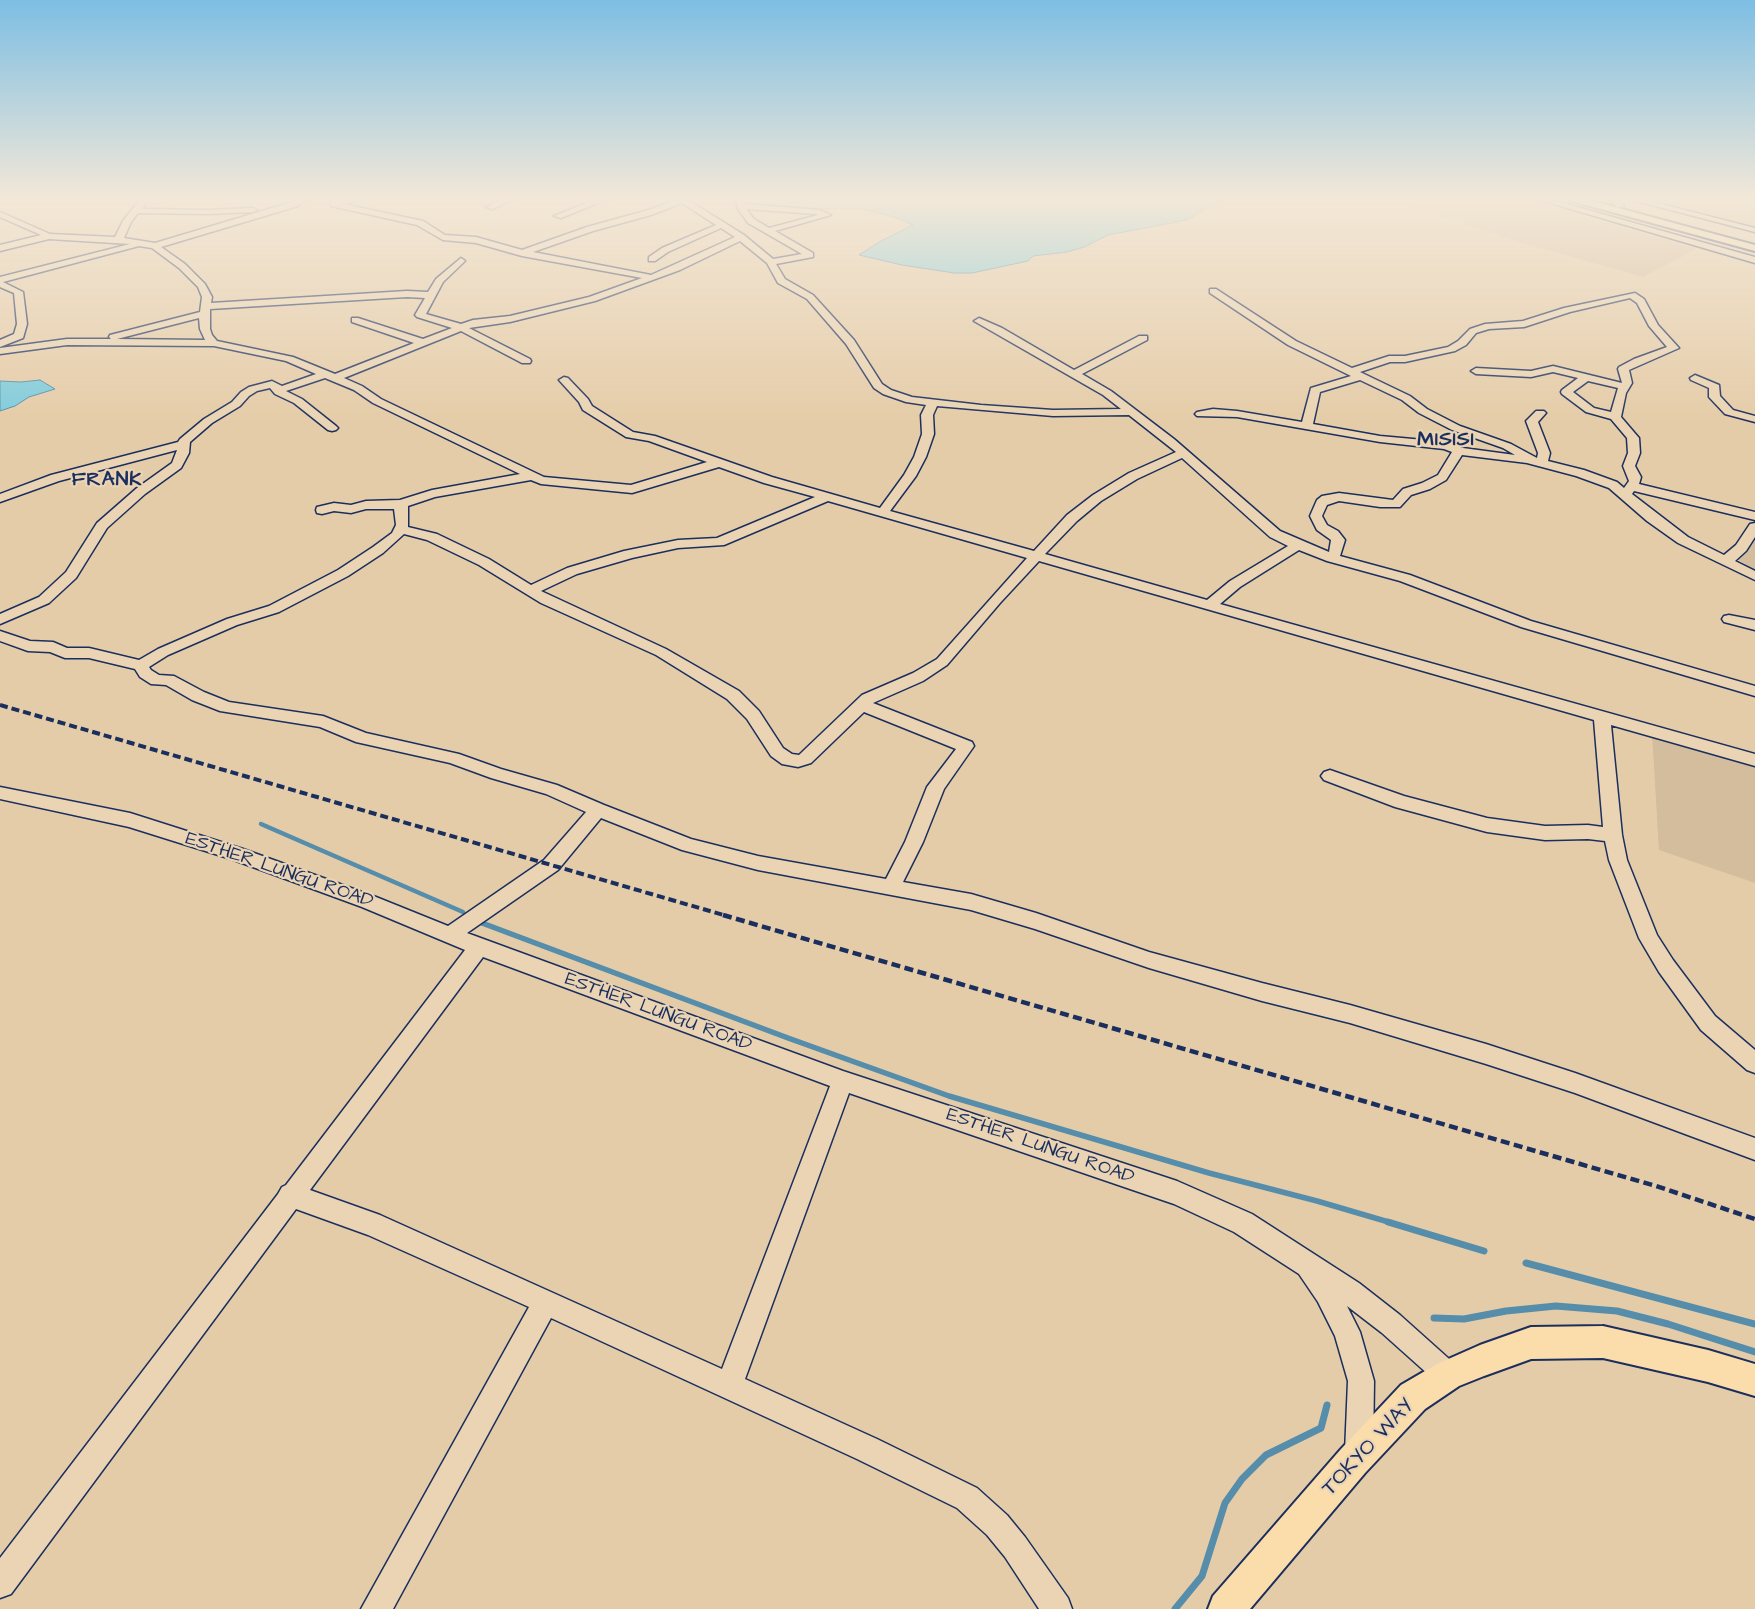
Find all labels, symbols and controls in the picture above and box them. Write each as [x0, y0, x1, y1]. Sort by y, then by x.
district label: MISISI [1417, 429, 1475, 453]
district label: FRANK [71, 469, 143, 493]
street label: ESTHER LUNGU ROAD [182, 828, 376, 914]
street label: ESTHER LUNGU ROAD [561, 969, 755, 1057]
street label: ESTHER LUNGU ROAD [943, 1104, 1137, 1190]
street label: TOKYO WAY [1317, 1394, 1421, 1502]

